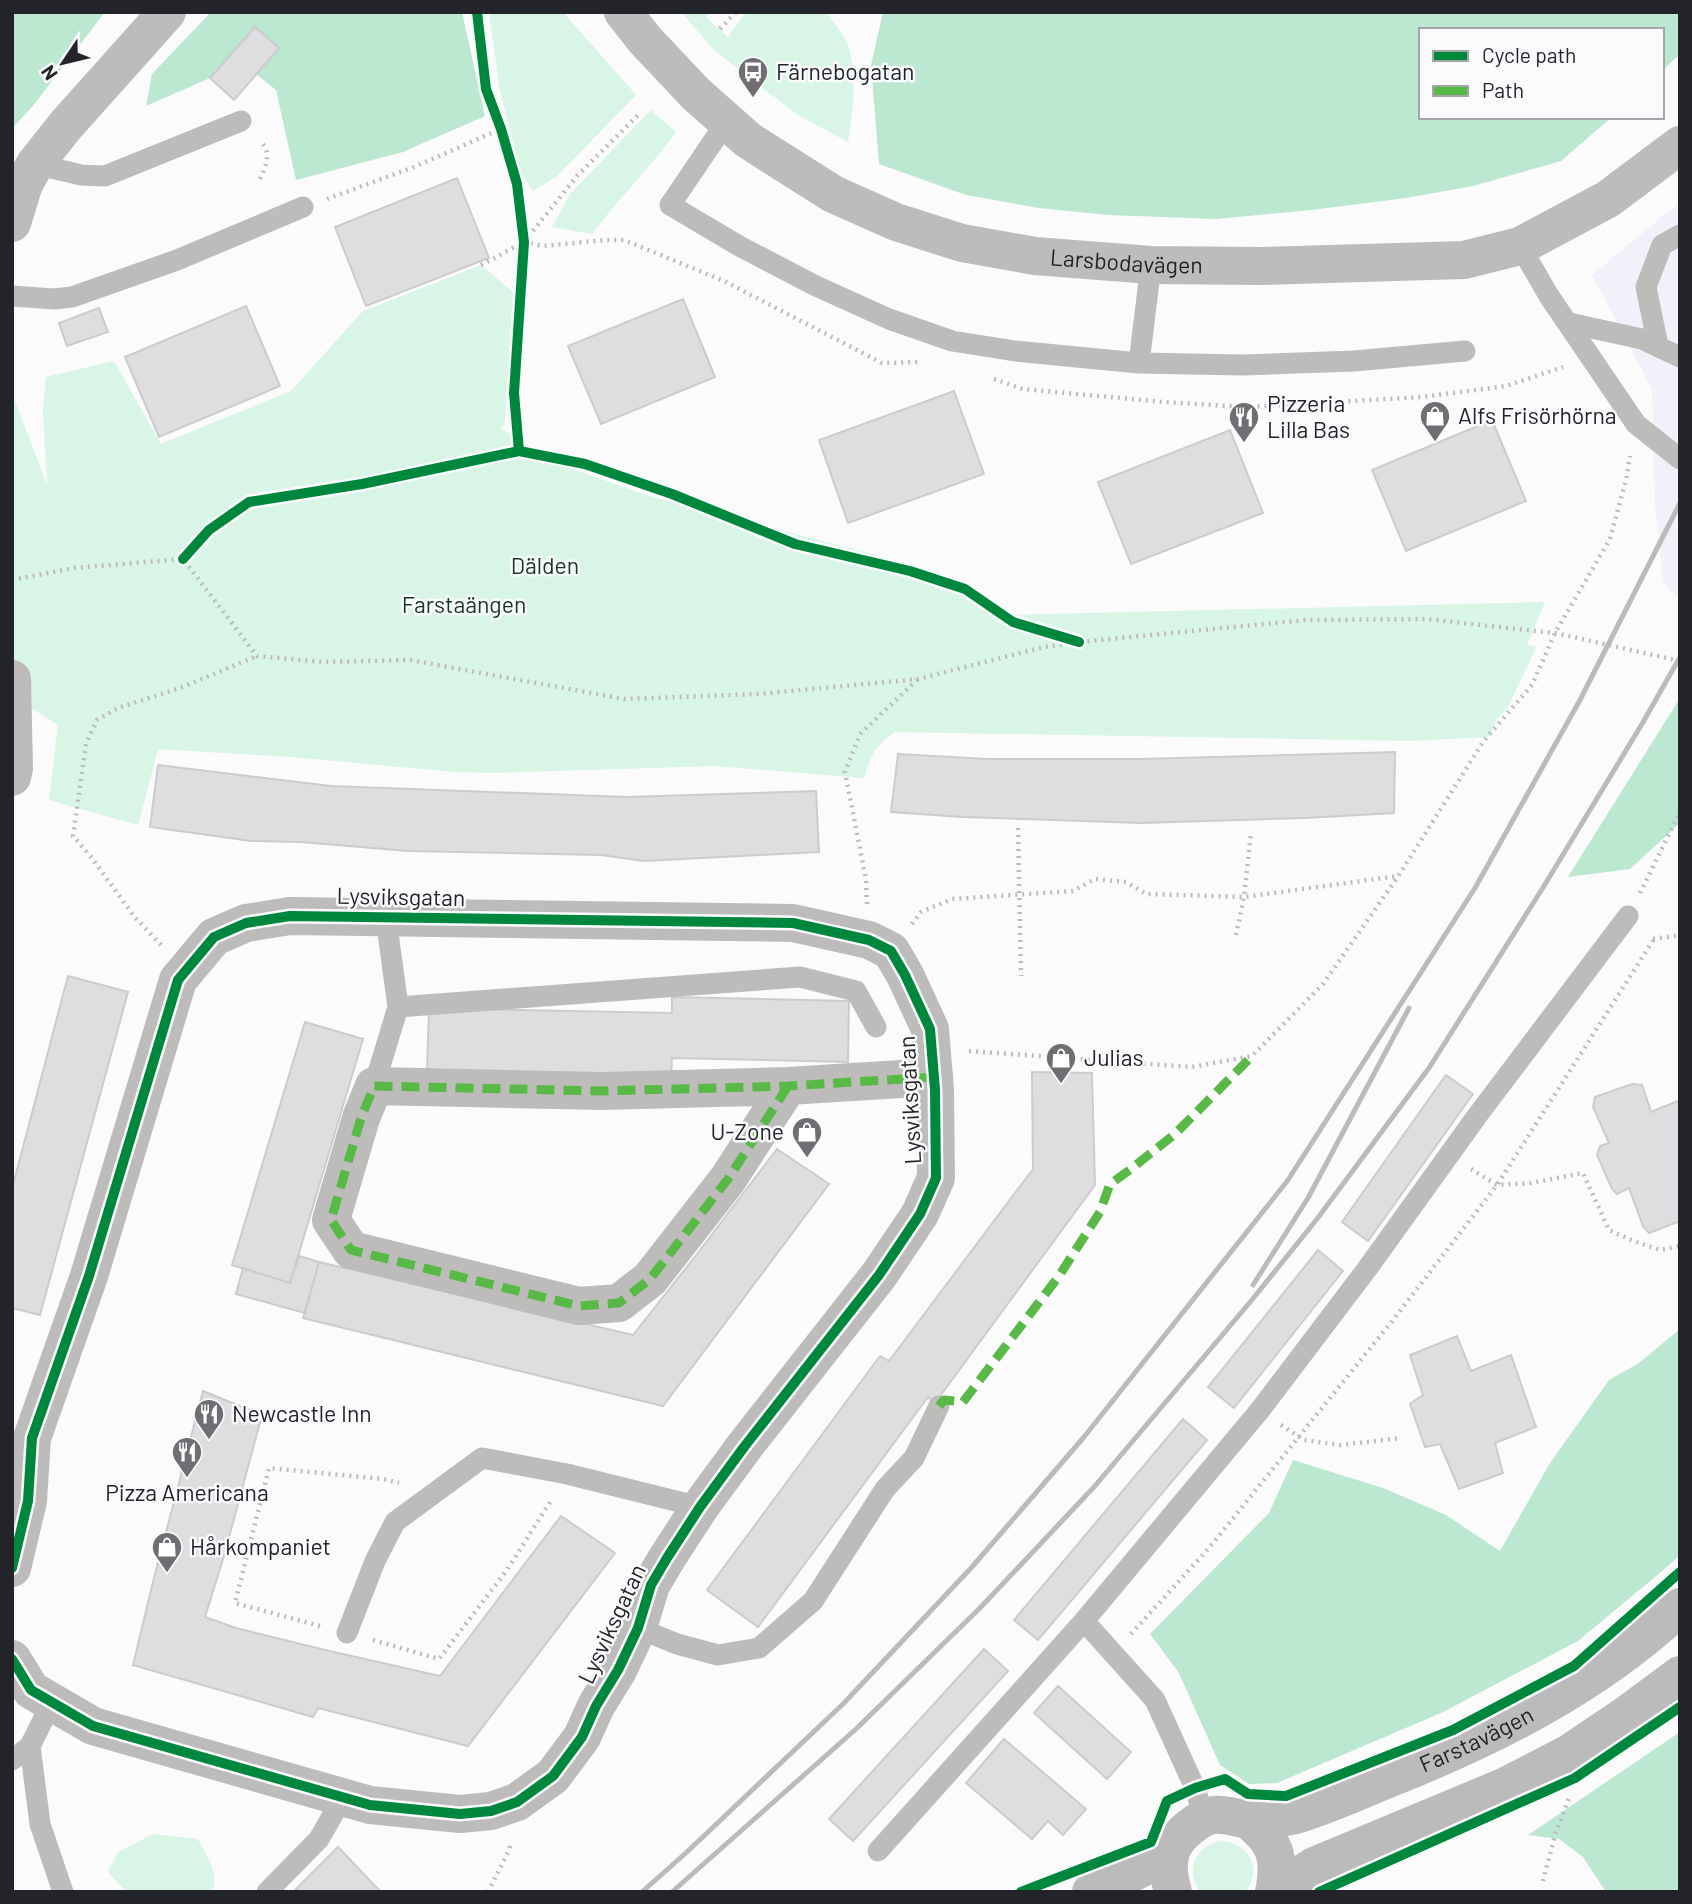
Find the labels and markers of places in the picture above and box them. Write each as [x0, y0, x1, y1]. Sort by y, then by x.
bus stop icon: Färnebogatan [736, 55, 770, 99]
place label: Färnebogatan [776, 57, 914, 85]
place label: Pizzeria Lilla Bas [1267, 389, 1350, 443]
shop icon: Alfs Frisörhörna [1418, 399, 1452, 443]
restaurant icon: Pizzeria Lilla Bas [1227, 400, 1261, 444]
place label: Alfs Frisörhörna [1458, 401, 1617, 429]
shop icon: Julias [1044, 1041, 1078, 1085]
place label: Julias [1084, 1043, 1144, 1071]
shop icon: U-Zone [790, 1115, 824, 1159]
place label: U-Zone [710, 1117, 784, 1145]
restaurant icon: Newcastle Inn [192, 1397, 226, 1441]
place label: Newcastle Inn [232, 1399, 372, 1427]
restaurant icon: Pizza Americana [170, 1435, 204, 1479]
place label: Pizza Americana [105, 1478, 269, 1506]
shop icon: Hårkompaniet [150, 1530, 184, 1574]
place label: Hårkompaniet [190, 1532, 331, 1560]

